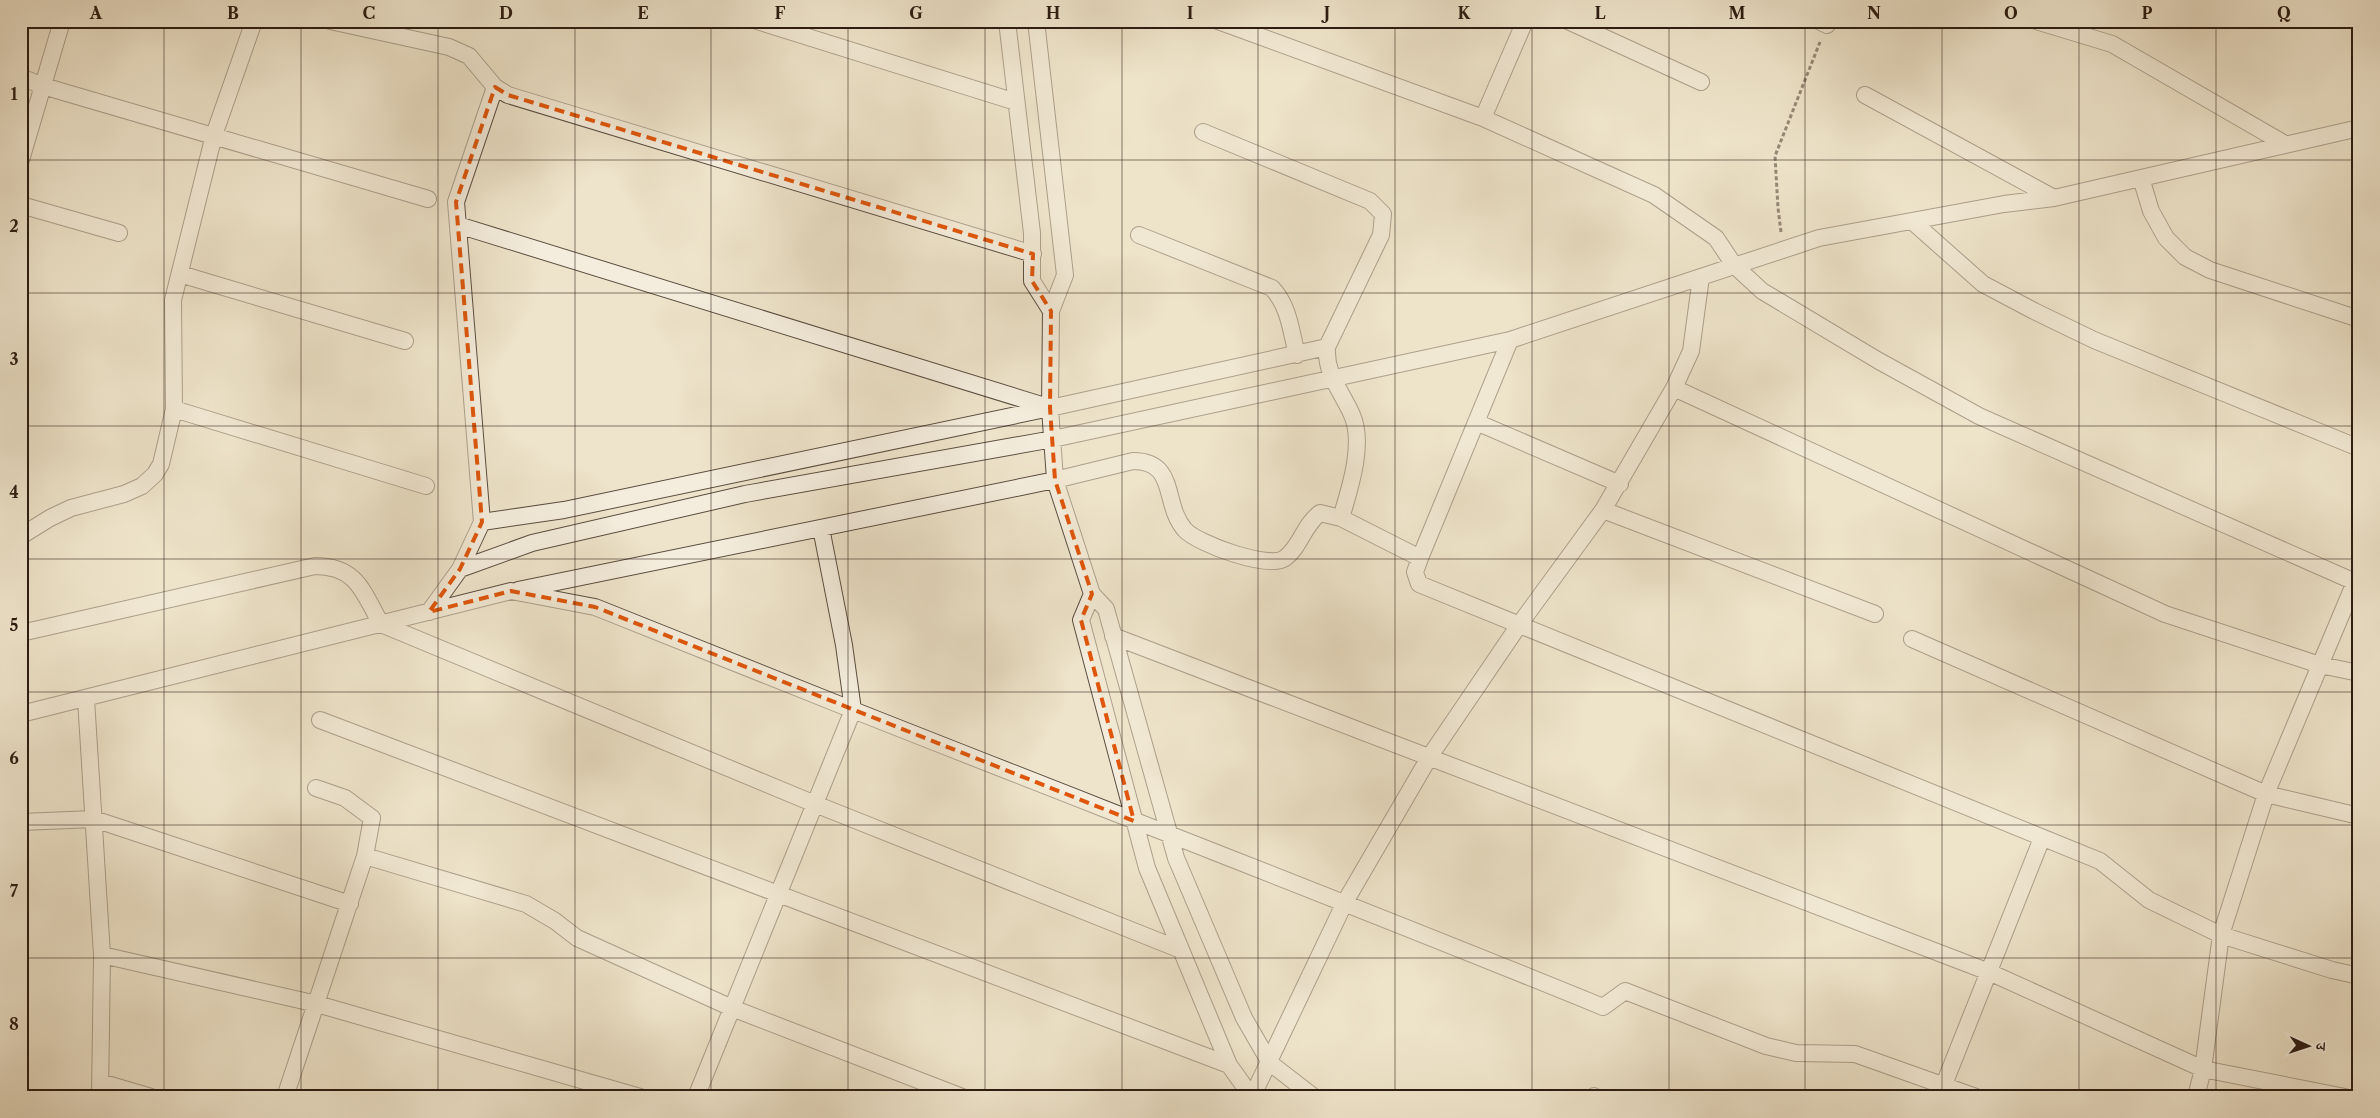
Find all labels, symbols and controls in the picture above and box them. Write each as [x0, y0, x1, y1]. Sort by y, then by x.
text: A [89, 3, 103, 23]
text: B [227, 3, 239, 23]
text: C [363, 3, 375, 23]
text: D [499, 3, 513, 23]
text: E [637, 3, 649, 23]
text: F [775, 3, 786, 23]
text: G [909, 3, 923, 23]
text: H [1046, 3, 1060, 23]
text: I [1187, 3, 1194, 23]
text: J [1321, 3, 1330, 23]
text: K [1458, 3, 1472, 23]
text: L [1594, 3, 1606, 23]
text: M [1729, 3, 1746, 23]
text: N [1867, 3, 1881, 23]
text: O [2004, 3, 2018, 23]
text: P [2142, 3, 2153, 23]
text: Q [2277, 3, 2291, 23]
text: 1 [10, 84, 18, 104]
text: 2 [9, 216, 19, 236]
text: 3 [9, 349, 19, 369]
text: 4 [9, 482, 19, 502]
text: 5 [10, 615, 19, 635]
text: 6 [9, 748, 19, 768]
text: 7 [10, 881, 19, 901]
text: 8 [9, 1014, 19, 1034]
north arrow [2282, 1020, 2332, 1070]
text: उ [2312, 1042, 2330, 1052]

